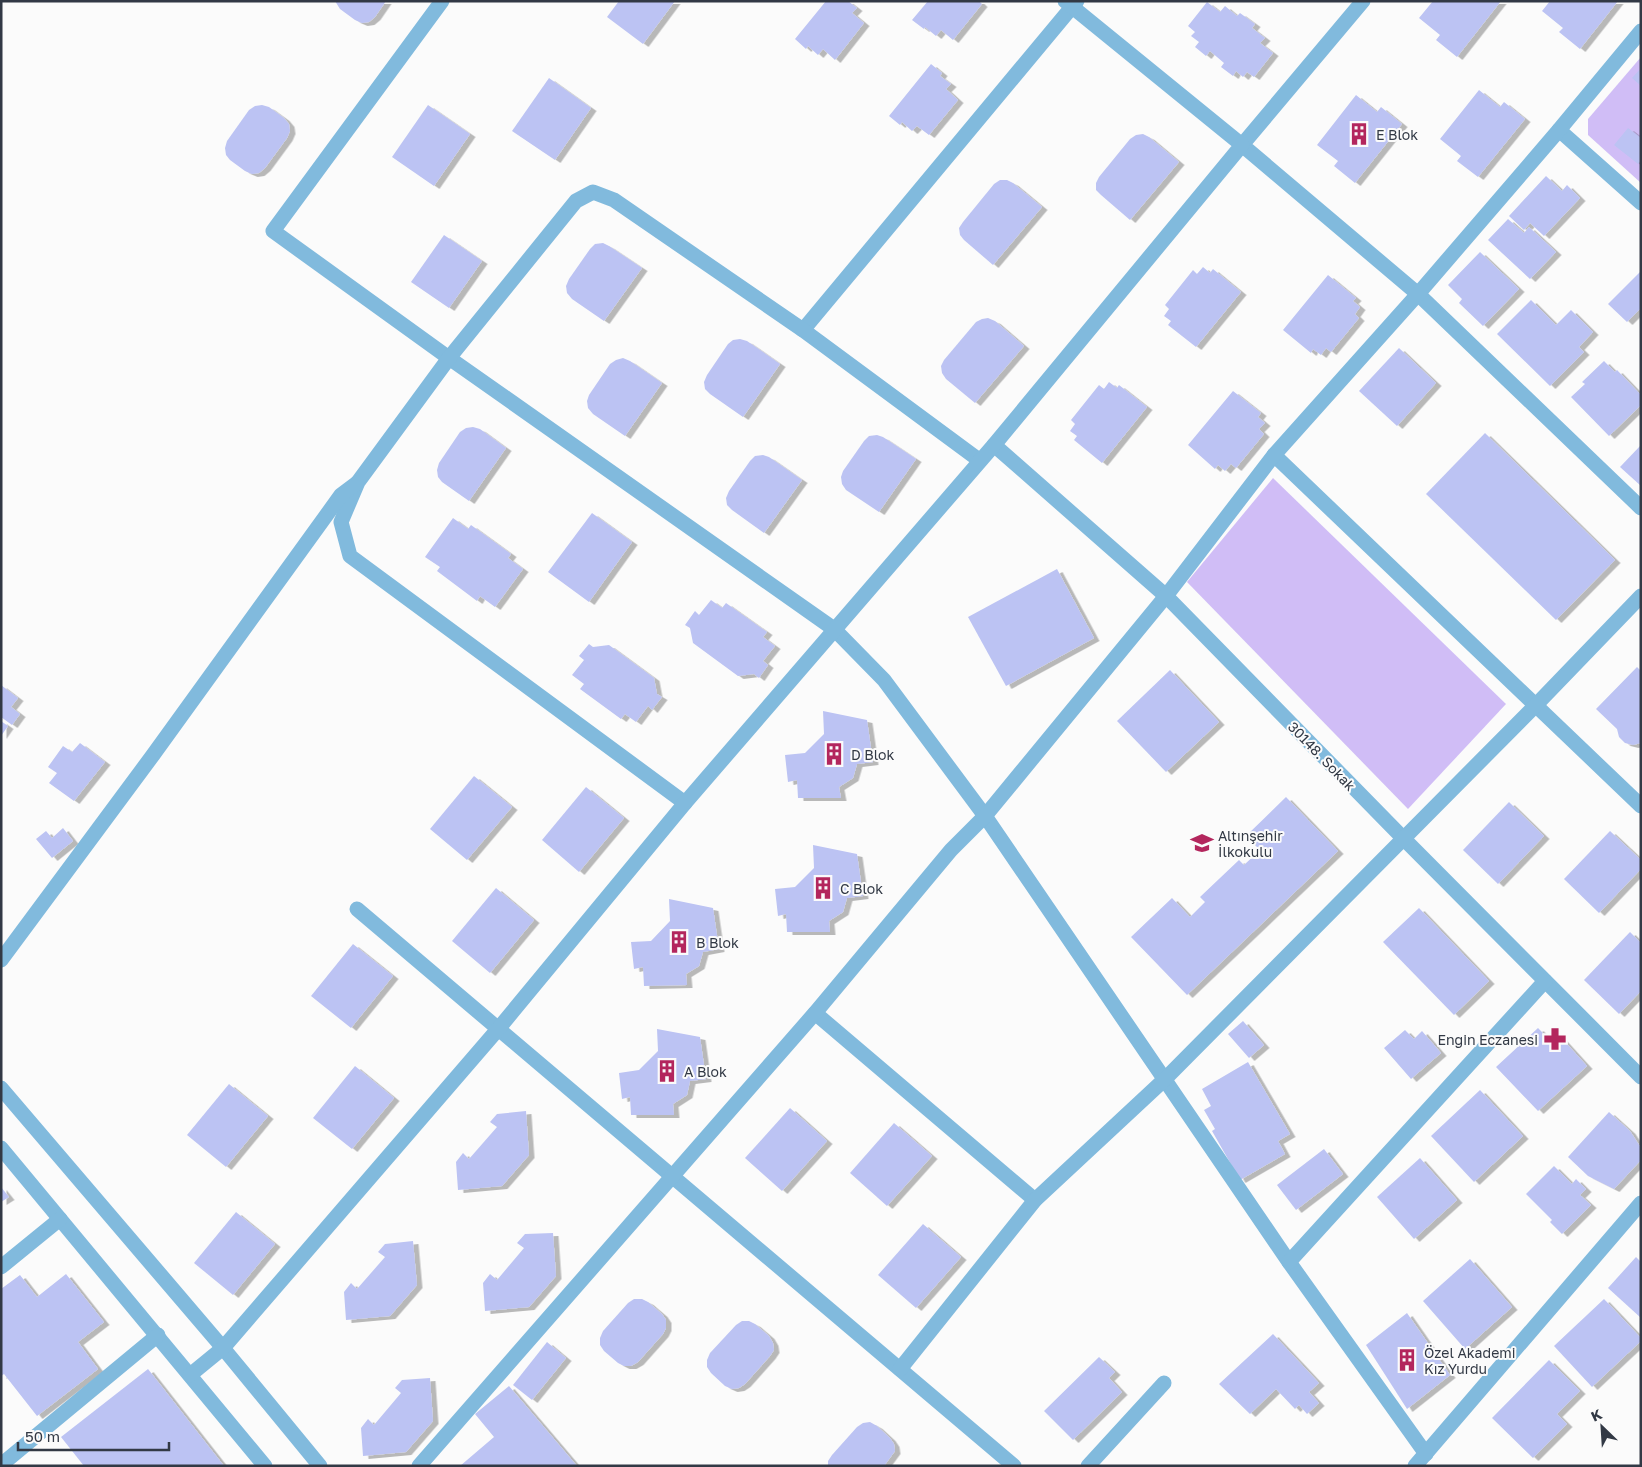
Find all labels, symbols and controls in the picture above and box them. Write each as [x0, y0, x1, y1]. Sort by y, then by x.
building icon: E Blok [1346, 121, 1372, 147]
place label: E Blok [1376, 126, 1418, 143]
street label: 30148. Sokak [1285, 718, 1359, 794]
building icon: D Blok [821, 741, 847, 767]
place label: D Blok [851, 746, 894, 763]
place label: Altınşehir İlkokulu [1218, 827, 1283, 860]
school or university icon: Altınşehir İlkokulu [1189, 830, 1215, 856]
building icon: C Blok [810, 875, 836, 901]
place label: C Blok [840, 880, 883, 897]
building icon: B Blok [666, 929, 692, 955]
place label: B Blok [696, 934, 739, 951]
pharmacy icon: Engin Eczanesi [1542, 1026, 1568, 1052]
place label: Engin Eczanesi [1437, 1031, 1538, 1048]
building icon: A Blok [654, 1058, 680, 1084]
place label: A Blok [684, 1063, 727, 1080]
place label: Özel Akademi Kız Yurdu [1424, 1344, 1515, 1377]
building icon: Özel Akademi Kız Yurdu [1394, 1347, 1420, 1373]
north arrow [1577, 1402, 1627, 1452]
text: K [1588, 1405, 1604, 1425]
scale bar [18, 1420, 169, 1452]
text: 50 m [25, 1427, 60, 1445]

